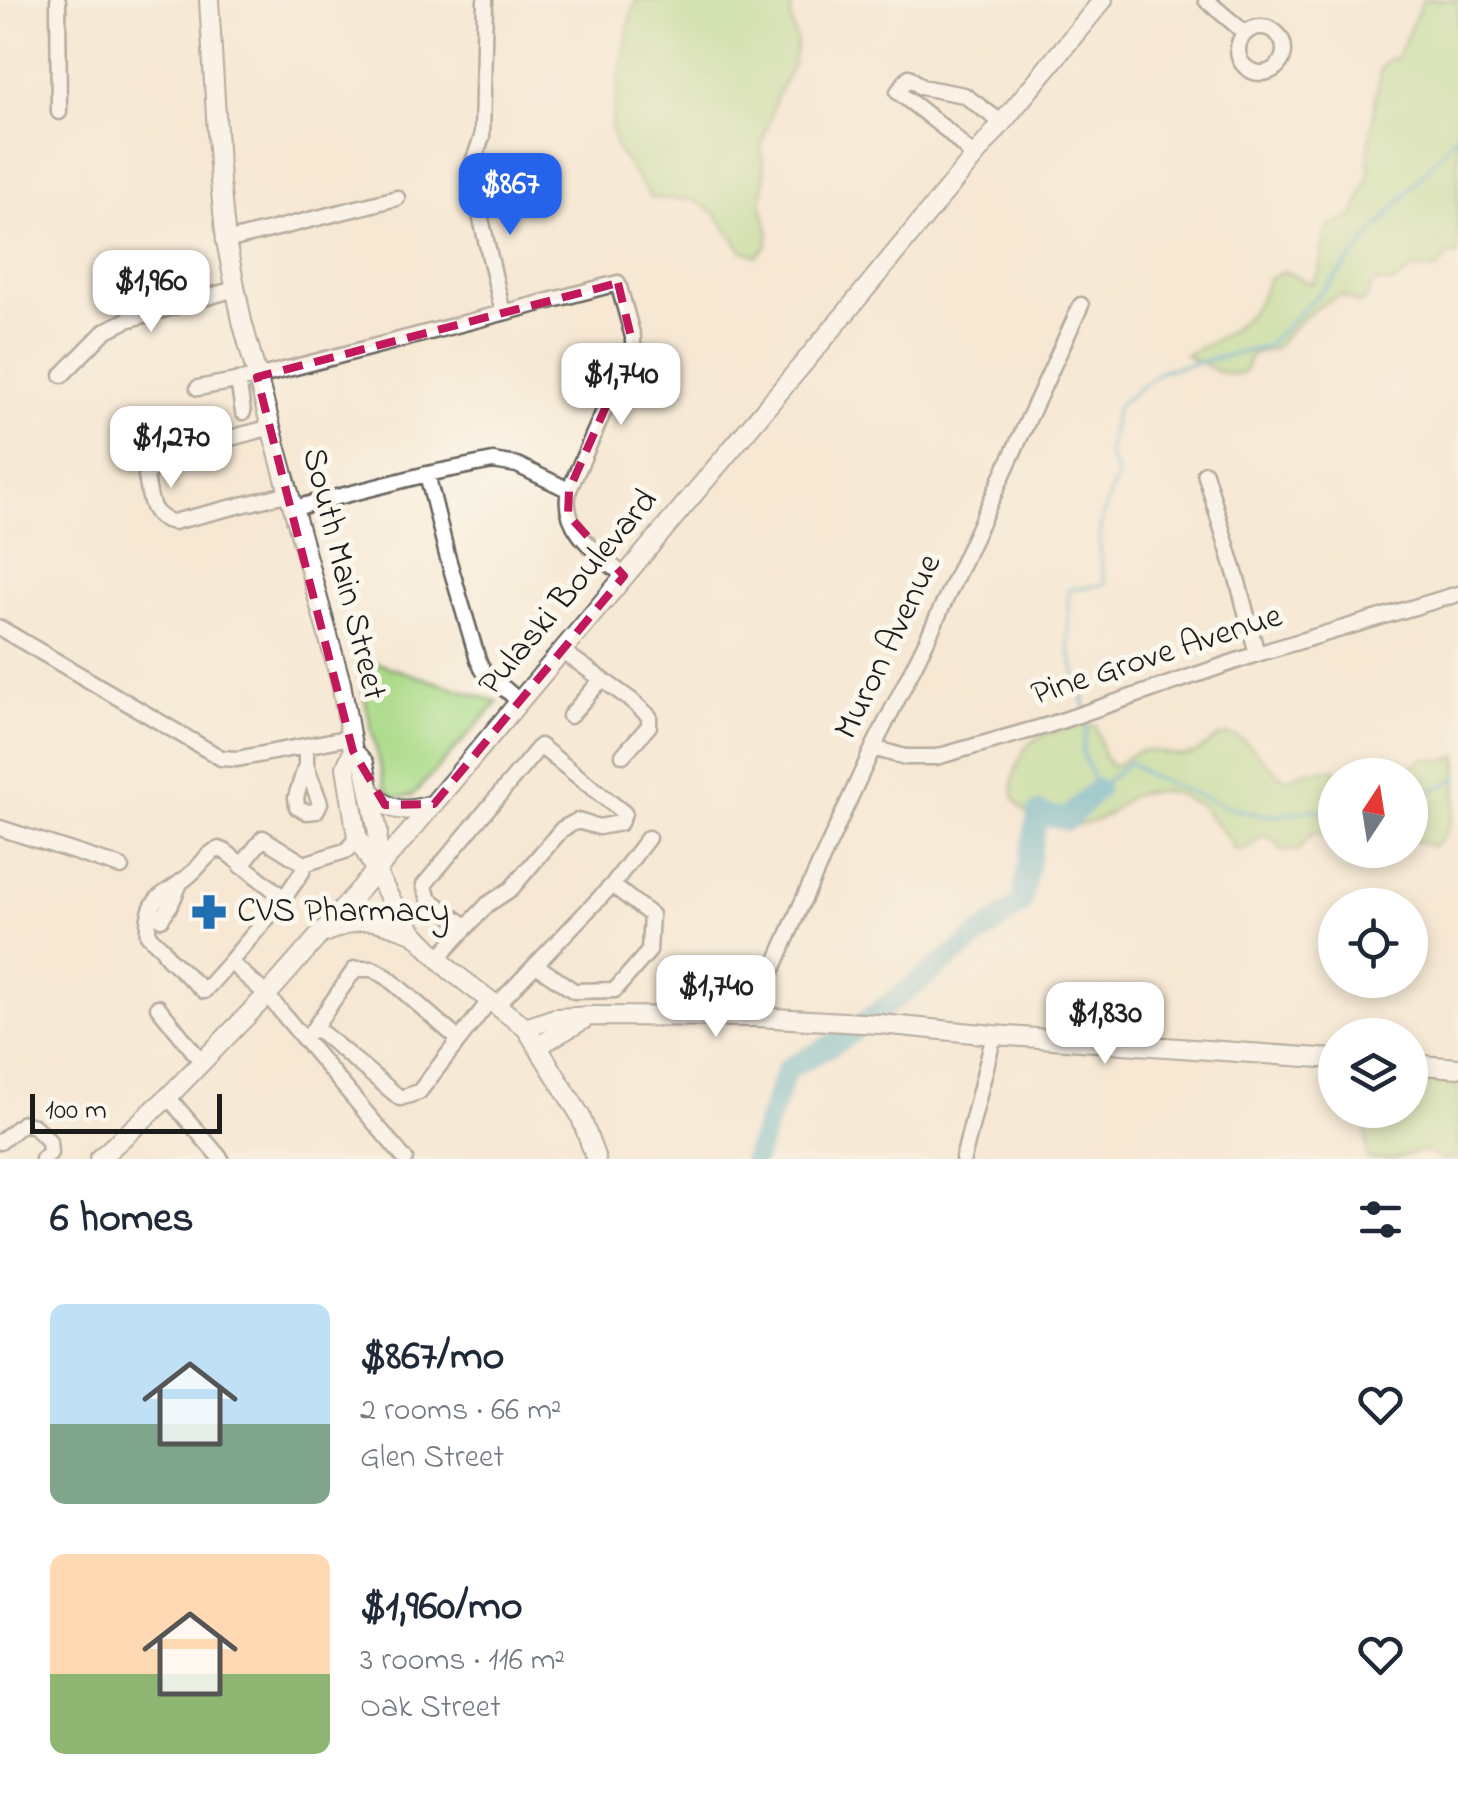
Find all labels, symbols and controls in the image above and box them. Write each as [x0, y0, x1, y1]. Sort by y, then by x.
pin: $867 [451, 153, 569, 238]
text: $867 [481, 162, 539, 209]
pin: $1,960 [70, 250, 232, 335]
text: $1,960 [115, 259, 187, 306]
pin: $1,740 [540, 343, 702, 428]
text: $1,740 [583, 352, 659, 399]
pin: $1,270 [90, 406, 252, 491]
text: $1,270 [132, 415, 210, 462]
street label: South Main Street [287, 442, 399, 706]
street label: Pulaski Boulevard [467, 478, 671, 708]
street label: Muron Avenue [822, 545, 956, 748]
street label: Pine Grove Avenue [1025, 591, 1289, 721]
north arrow [1318, 758, 1428, 868]
map controls [1318, 758, 1428, 1128]
place label: CVS Pharmacy [237, 887, 450, 938]
button: locate [1318, 888, 1428, 998]
pharmacy icon: CVS Pharmacy [190, 893, 228, 931]
pin: $1,740 [635, 955, 797, 1040]
text: $1,740 [678, 964, 754, 1011]
pin: $1,830 [1024, 982, 1186, 1067]
text: $1,830 [1068, 991, 1142, 1038]
button: layers [1318, 1018, 1428, 1128]
scale bar [30, 1089, 222, 1134]
text: 100 m [45, 1091, 107, 1132]
text: 6 homes [50, 1189, 194, 1250]
icon: filters [1353, 1192, 1408, 1247]
text: $867/mo [360, 1327, 504, 1388]
icon: home [130, 1344, 250, 1464]
icon: heart [1353, 1377, 1408, 1432]
text: 2 rooms · 66 m² [360, 1388, 562, 1435]
text: Glen Street [360, 1435, 504, 1482]
text: $1,960/mo [360, 1577, 523, 1638]
icon: home [130, 1594, 250, 1714]
icon: heart [1353, 1627, 1408, 1682]
text: 3 rooms · 116 m² [360, 1638, 565, 1685]
text: Oak Street [360, 1685, 501, 1732]

